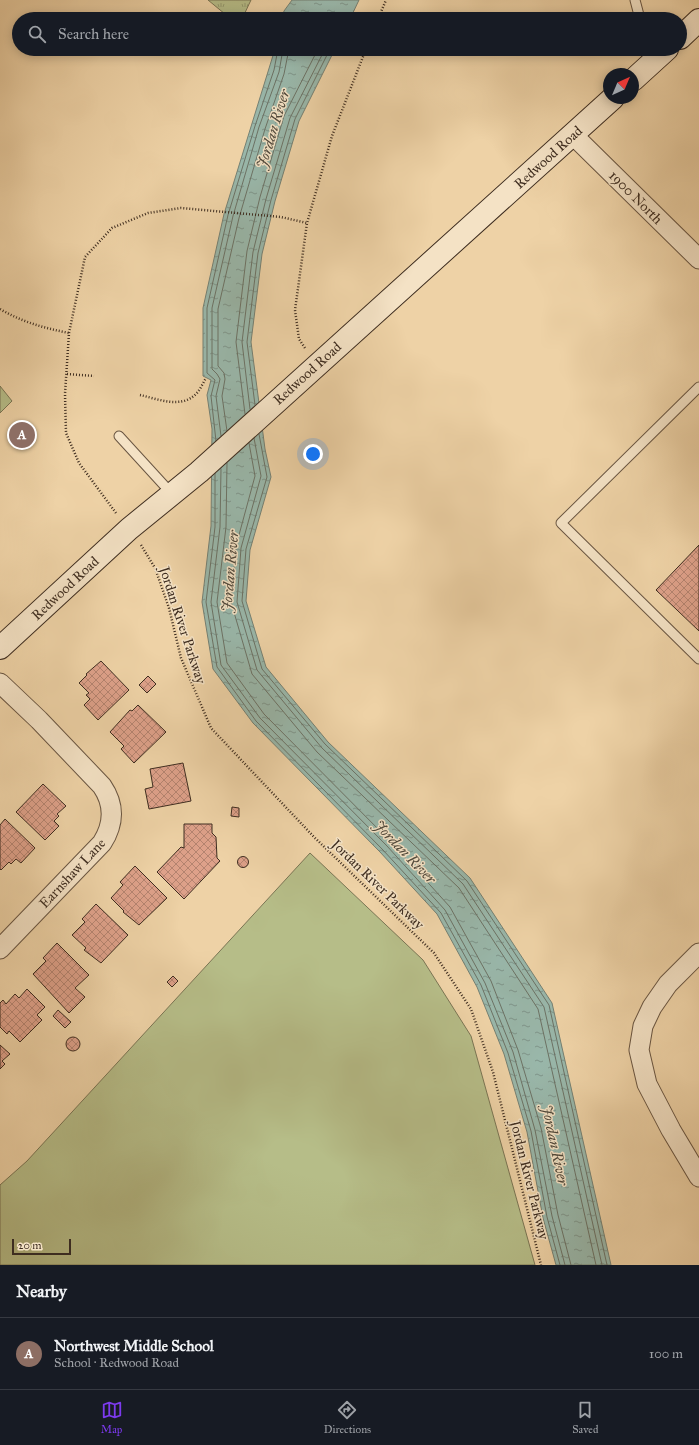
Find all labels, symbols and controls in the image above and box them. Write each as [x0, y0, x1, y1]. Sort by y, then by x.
search box [12, 12, 687, 56]
icon: search [26, 23, 48, 45]
text: Search here [58, 25, 129, 43]
north arrow [603, 68, 639, 104]
water label: Jordan River [252, 87, 294, 172]
street label: Redwood Road [511, 122, 586, 192]
street label: 1900 North [605, 167, 666, 228]
street label: Redwood Road [270, 338, 345, 408]
pin: A [9, 420, 35, 450]
your location [303, 444, 323, 464]
water label: Jordan River [217, 529, 243, 614]
street label: Redwood Road [28, 553, 103, 624]
street label: Jordan River Parkway [154, 563, 210, 687]
water label: Jordan River [369, 816, 440, 888]
street label: Jordan River Parkway [326, 834, 428, 934]
street label: Earnshaw Lane [36, 835, 109, 912]
water label: Jordan River [537, 1102, 572, 1188]
street label: Jordan River Parkway [505, 1117, 553, 1242]
scale bar [12, 1237, 71, 1256]
text: 20 m [18, 1239, 41, 1252]
text: Nearby [16, 1281, 67, 1302]
text: Northwest Middle School [54, 1337, 214, 1355]
text: A [25, 1346, 33, 1362]
text: 100 m [649, 1346, 683, 1362]
text: School · Redwood Road [54, 1355, 179, 1371]
tab: Map [101, 1399, 123, 1436]
tab: Directions [324, 1399, 371, 1436]
tab: Saved [572, 1399, 598, 1436]

